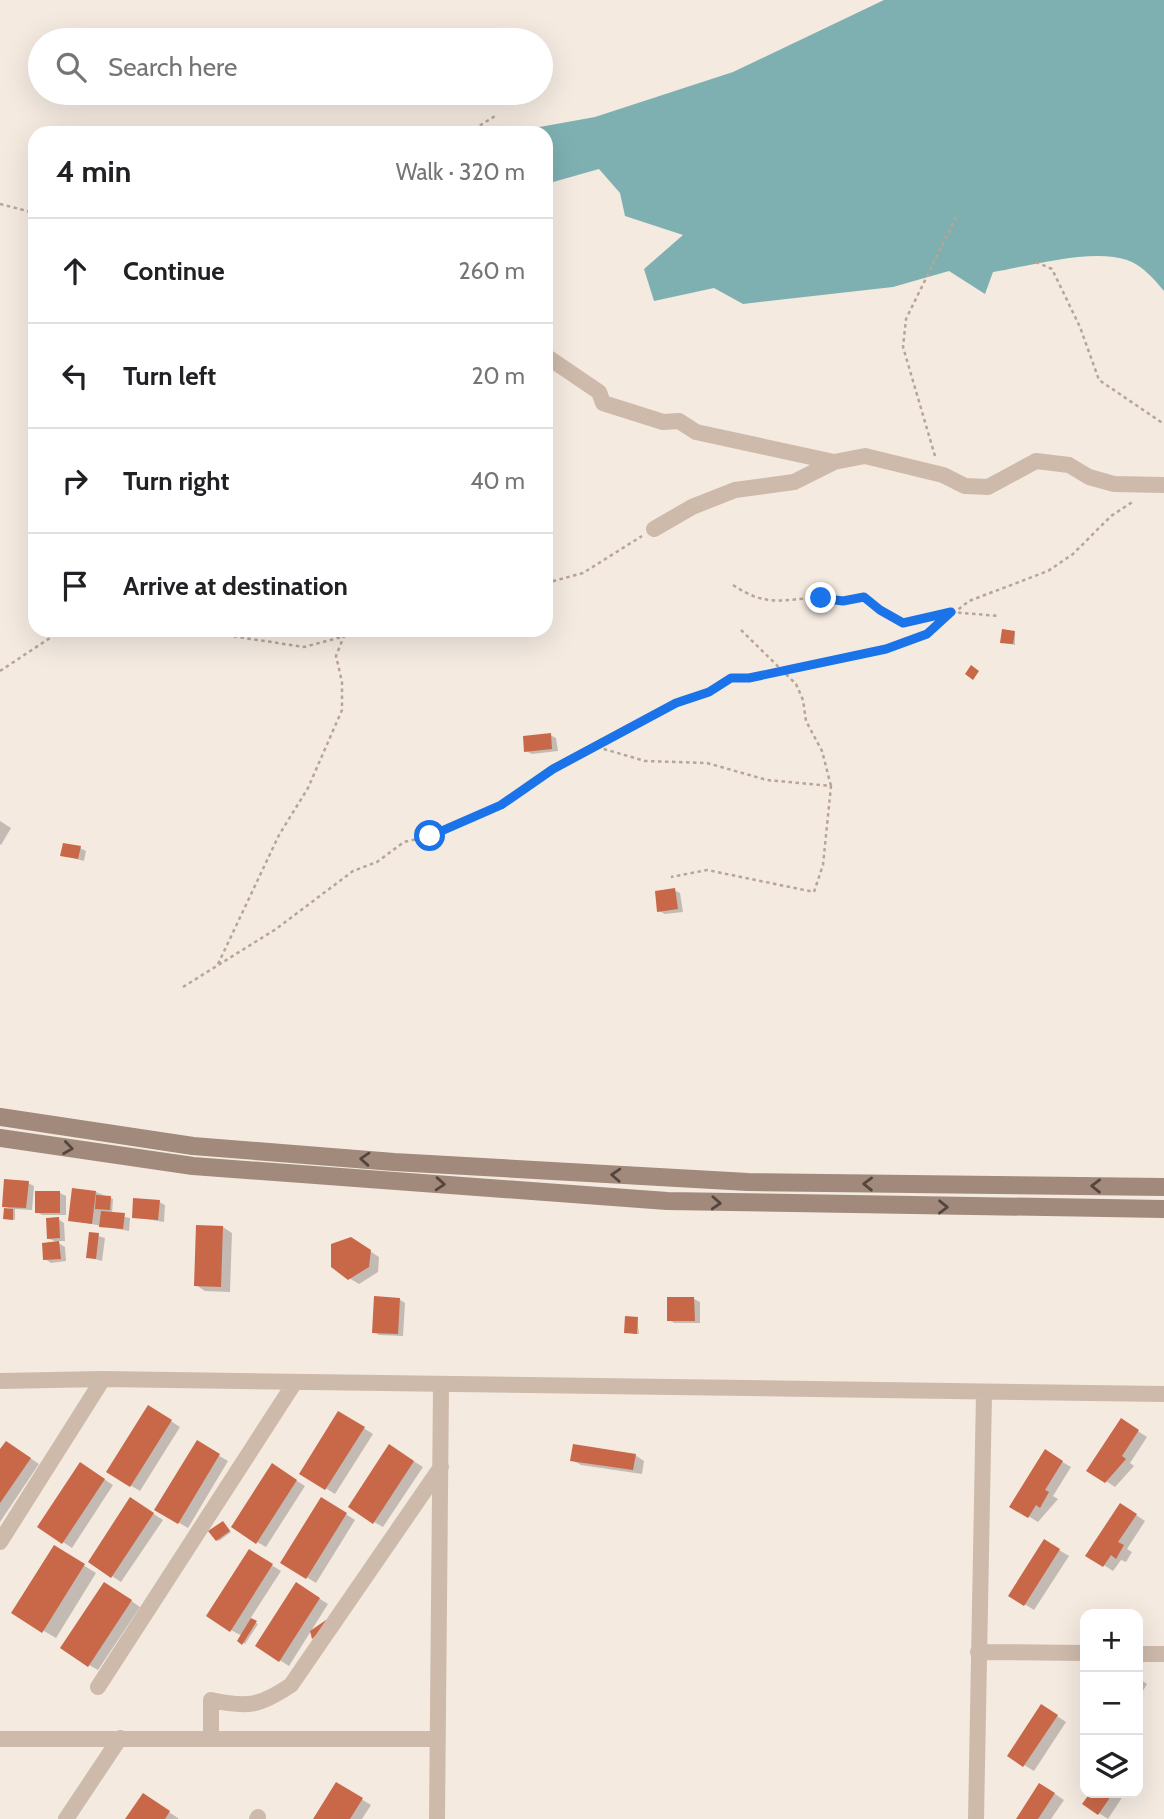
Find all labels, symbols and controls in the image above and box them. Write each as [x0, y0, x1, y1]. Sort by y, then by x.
search box [28, 28, 553, 105]
icon: search [52, 48, 90, 86]
text: Search here [108, 51, 237, 83]
text: 4 min [56, 153, 131, 190]
text: Walk · 320 m [396, 158, 525, 186]
icon: ahead [56, 252, 94, 290]
text: Continue [123, 255, 225, 287]
text: 260 m [458, 257, 525, 285]
icon: left [56, 357, 94, 395]
text: Turn left [123, 360, 216, 392]
text: 20 m [472, 362, 525, 390]
icon: right [56, 462, 94, 500]
text: Turn right [123, 465, 229, 497]
text: 40 m [470, 467, 525, 495]
icon: arrive [56, 567, 94, 605]
text: Arrive at destination [123, 570, 348, 602]
route end [805, 582, 836, 613]
route start [414, 820, 445, 851]
one-way arrow [62, 1140, 73, 1155]
one-way arrow [359, 1152, 370, 1167]
one-way arrow [611, 1168, 622, 1183]
one-way arrow [435, 1176, 446, 1191]
one-way arrow [863, 1176, 873, 1192]
one-way arrow [1090, 1179, 1101, 1194]
one-way arrow [711, 1195, 722, 1210]
one-way arrow [939, 1199, 949, 1215]
map controls [1080, 1609, 1143, 1798]
button: + [1080, 1609, 1143, 1672]
button: − [1080, 1672, 1143, 1735]
button: layers [1080, 1735, 1143, 1798]

